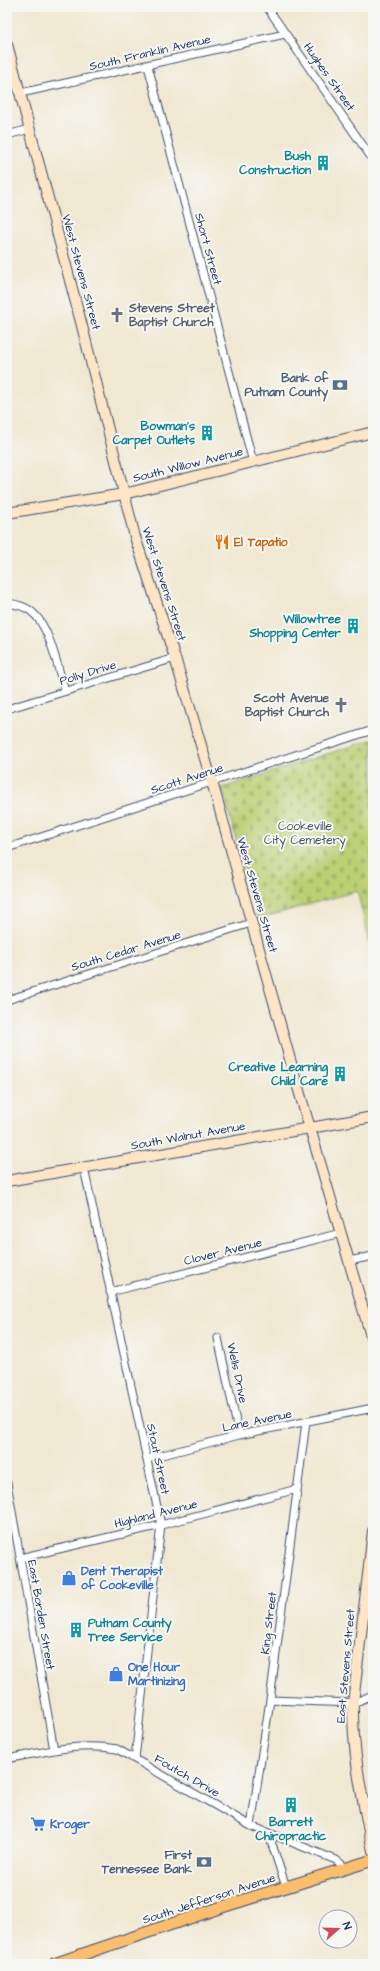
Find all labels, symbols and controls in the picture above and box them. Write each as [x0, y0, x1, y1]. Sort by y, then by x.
street label: South Franklin Avenue [88, 31, 213, 75]
street label: Hughes Street [298, 39, 359, 115]
place label: Bush Construction [239, 148, 312, 179]
building icon: Bush Construction [314, 154, 332, 172]
street label: Short Street [190, 211, 226, 287]
street label: West Stevens Street [57, 212, 105, 332]
place label: Stevens Street Baptist Church [128, 300, 215, 332]
church icon: Stevens Street Baptist Church [108, 306, 126, 324]
place label: Bank of Putnam County [244, 370, 329, 402]
bank icon: Bank of Putnam County [331, 376, 349, 394]
place label: Bowman's Carpet Outlets [113, 418, 195, 450]
building icon: Bowman's Carpet Outlets [198, 424, 216, 442]
street label: South Willow Avenue [131, 443, 245, 487]
street label: West Stevens Street [138, 525, 191, 643]
restaurant icon: El Tapatio [213, 533, 231, 551]
place label: El Tapatio [234, 534, 288, 552]
place label: Willowtree Shopping Center [248, 611, 341, 644]
building icon: Willowtree Shopping Center [344, 617, 362, 635]
street label: Polly Drive [58, 656, 119, 691]
place label: Scott Avenue Baptist Church [245, 690, 330, 722]
church icon: Scott Avenue Baptist Church [332, 696, 350, 714]
street label: Scott Avenue [148, 759, 226, 799]
park label: Cookeville City Cemetery [264, 818, 346, 850]
street label: West Stevens Street [232, 835, 282, 955]
street label: South Cedar Avenue [69, 926, 183, 976]
place label: Creative Learning Child Care [229, 1059, 329, 1090]
building icon: Creative Learning Child Care [331, 1065, 349, 1083]
street label: South Walnut Avenue [129, 1117, 247, 1154]
street label: Clover Avenue [182, 1234, 264, 1270]
street label: Wells Drive [222, 1341, 252, 1405]
street label: Lane Avenue [221, 1405, 294, 1437]
street label: Stout Street [142, 1422, 174, 1496]
street label: Highland Avenue [113, 1495, 200, 1534]
street label: East Borden Street [23, 1559, 59, 1671]
place label: Dent Therapist of Cookeville [81, 1563, 163, 1594]
shop icon: Dent Therapist of Cookeville [60, 1569, 78, 1587]
street label: King Street [257, 1591, 282, 1655]
street label: East Stevens Street [333, 1608, 359, 1724]
place label: Putnam County Tree Service [87, 1615, 172, 1646]
building icon: Putnam County Tree Service [67, 1621, 85, 1639]
place label: One Hour Martinizing [128, 1659, 186, 1692]
shop icon: One Hour Martinizing [107, 1665, 125, 1683]
street label: Foutch Drive [151, 1750, 223, 1802]
building icon: Barrett Chiropractic [282, 1796, 300, 1814]
place label: Barrett Chiropractic [256, 1814, 327, 1846]
supermarket icon: Kroger [29, 1815, 47, 1833]
place label: Kroger [50, 1816, 90, 1835]
place label: First Tennessee Bank [101, 1847, 193, 1878]
bank icon: First Tennessee Bank [195, 1853, 213, 1871]
street label: South Jefferson Avenue [140, 1869, 278, 1929]
north arrow [318, 1909, 358, 1949]
text: N [339, 1920, 355, 1932]

